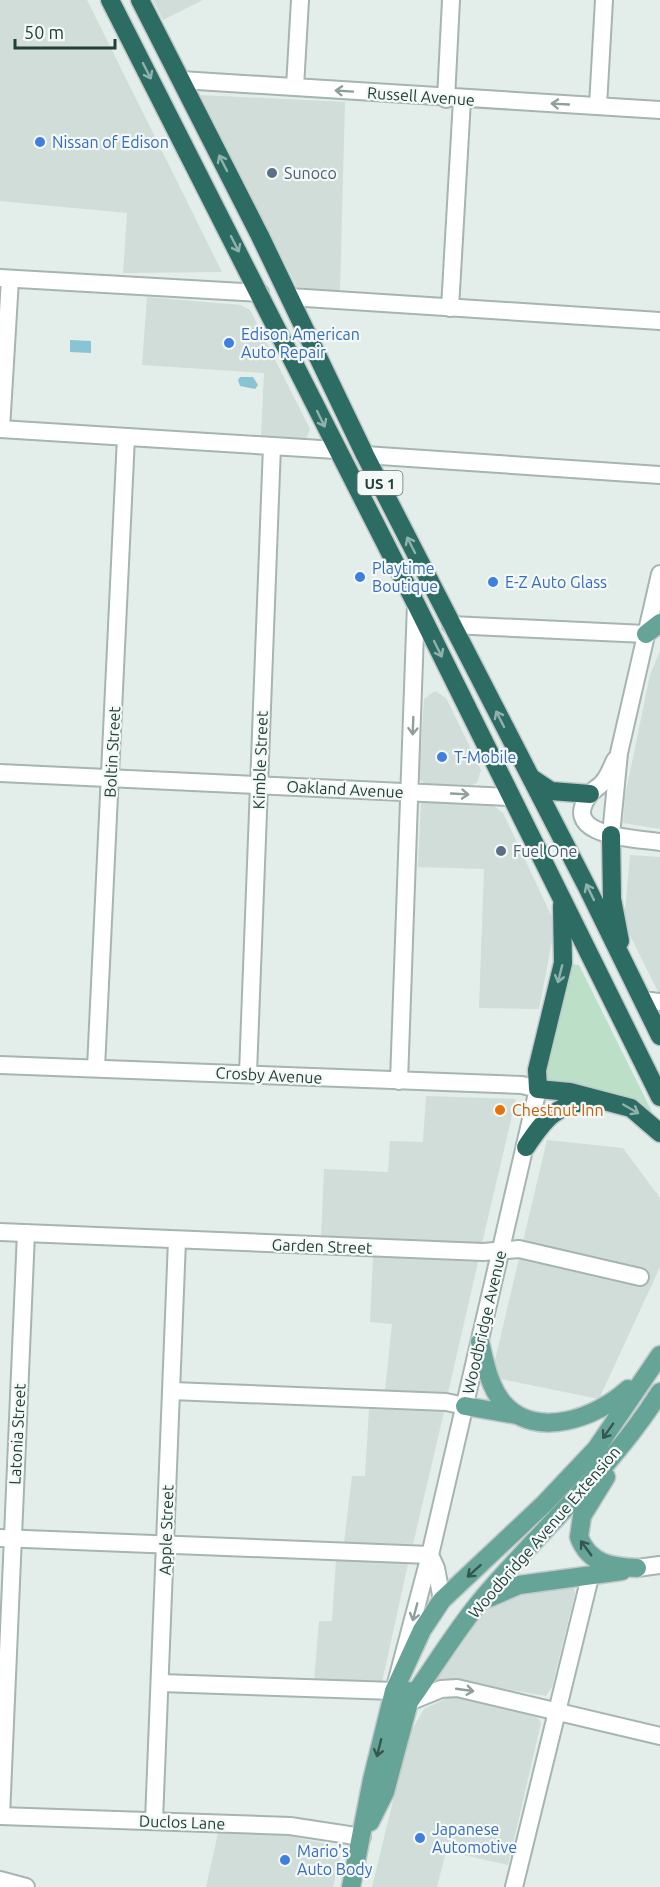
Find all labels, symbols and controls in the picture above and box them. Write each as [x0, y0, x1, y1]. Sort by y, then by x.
scale bar [15, 12, 116, 50]
text: 50 m [24, 22, 64, 42]
one-way arrow [141, 61, 153, 79]
street label: Russell Avenue [367, 83, 475, 109]
one-way arrow [335, 85, 355, 96]
one-way arrow [550, 99, 570, 110]
place label: Nissan of Edison [52, 133, 169, 151]
marker: Nissan of Edison [33, 135, 47, 149]
one-way arrow [217, 154, 229, 172]
place label: Sunoco [284, 164, 337, 182]
marker: Sunoco [265, 166, 279, 180]
one-way arrow [230, 235, 242, 253]
place label: Edison American Auto Repair [241, 325, 360, 361]
marker: Edison American Auto Repair [222, 336, 236, 350]
one-way arrow [316, 410, 328, 428]
road number: US 1 [358, 471, 403, 495]
one-way arrow [405, 537, 416, 555]
place label: Playtime Boutique [372, 559, 438, 595]
marker: Playtime Boutique [353, 570, 367, 584]
place label: E-Z Auto Glass [505, 573, 607, 591]
marker: E-Z Auto Glass [486, 575, 500, 589]
one-way arrow [433, 640, 445, 658]
street label: Boltin Street [101, 705, 123, 798]
street label: Kimble Street [249, 710, 271, 810]
one-way arrow [494, 711, 506, 728]
one-way arrow [407, 715, 418, 735]
place label: T-Mobile [454, 748, 516, 766]
marker: T-Mobile [435, 750, 449, 764]
street label: Oakland Avenue [286, 777, 404, 801]
one-way arrow [450, 788, 470, 799]
place label: Fuel One [513, 842, 577, 860]
marker: Fuel One [494, 844, 508, 858]
one-way arrow [583, 884, 595, 902]
one-way arrow [554, 964, 566, 983]
street label: Crosby Avenue [215, 1063, 323, 1087]
place label: Chestnut Inn [512, 1101, 604, 1119]
marker: Chestnut Inn [493, 1103, 507, 1117]
one-way arrow [622, 1103, 639, 1115]
street label: Garden Street [271, 1235, 373, 1257]
street label: Woodbridge Avenue [459, 1248, 509, 1396]
street label: Latonia Street [5, 1382, 29, 1485]
one-way arrow [602, 1422, 614, 1438]
street label: Woodbridge Avenue Extension [465, 1443, 623, 1621]
street label: Apple Street [155, 1484, 177, 1576]
one-way arrow [580, 1540, 593, 1556]
one-way arrow [466, 1564, 481, 1578]
one-way arrow [408, 1602, 420, 1621]
one-way arrow [454, 1685, 474, 1696]
one-way arrow [373, 1738, 385, 1757]
street label: Duclos Lane [139, 1811, 225, 1833]
place label: Japanese Automotive [432, 1820, 517, 1856]
marker: Japanese Automotive [413, 1831, 427, 1845]
place label: Mario's Auto Body [297, 1842, 373, 1878]
marker: Mario's Auto Body [278, 1853, 292, 1867]

